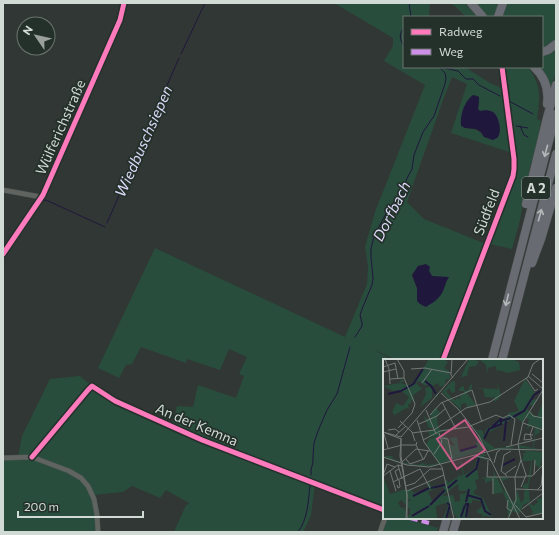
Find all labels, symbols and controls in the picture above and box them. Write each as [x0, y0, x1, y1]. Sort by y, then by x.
north arrow [16, 16, 56, 56]
legend [403, 16, 543, 68]
text: N [20, 23, 35, 37]
text: Radweg [439, 24, 483, 38]
text: Weg [439, 44, 464, 58]
street label: Wülferichstraße [31, 77, 89, 177]
water label: Wiedbuschsiepen [110, 83, 176, 199]
one-way arrow [542, 145, 549, 158]
road number: A 2 [522, 177, 550, 199]
water label: Dorfbach [368, 178, 414, 244]
street label: Südfeld [469, 186, 503, 238]
one-way arrow [537, 209, 544, 222]
one-way arrow [503, 294, 510, 307]
inset map [383, 359, 543, 519]
street label: An der Kemna [153, 399, 241, 449]
scale bar [18, 493, 143, 519]
text: 200 m [24, 499, 59, 513]

